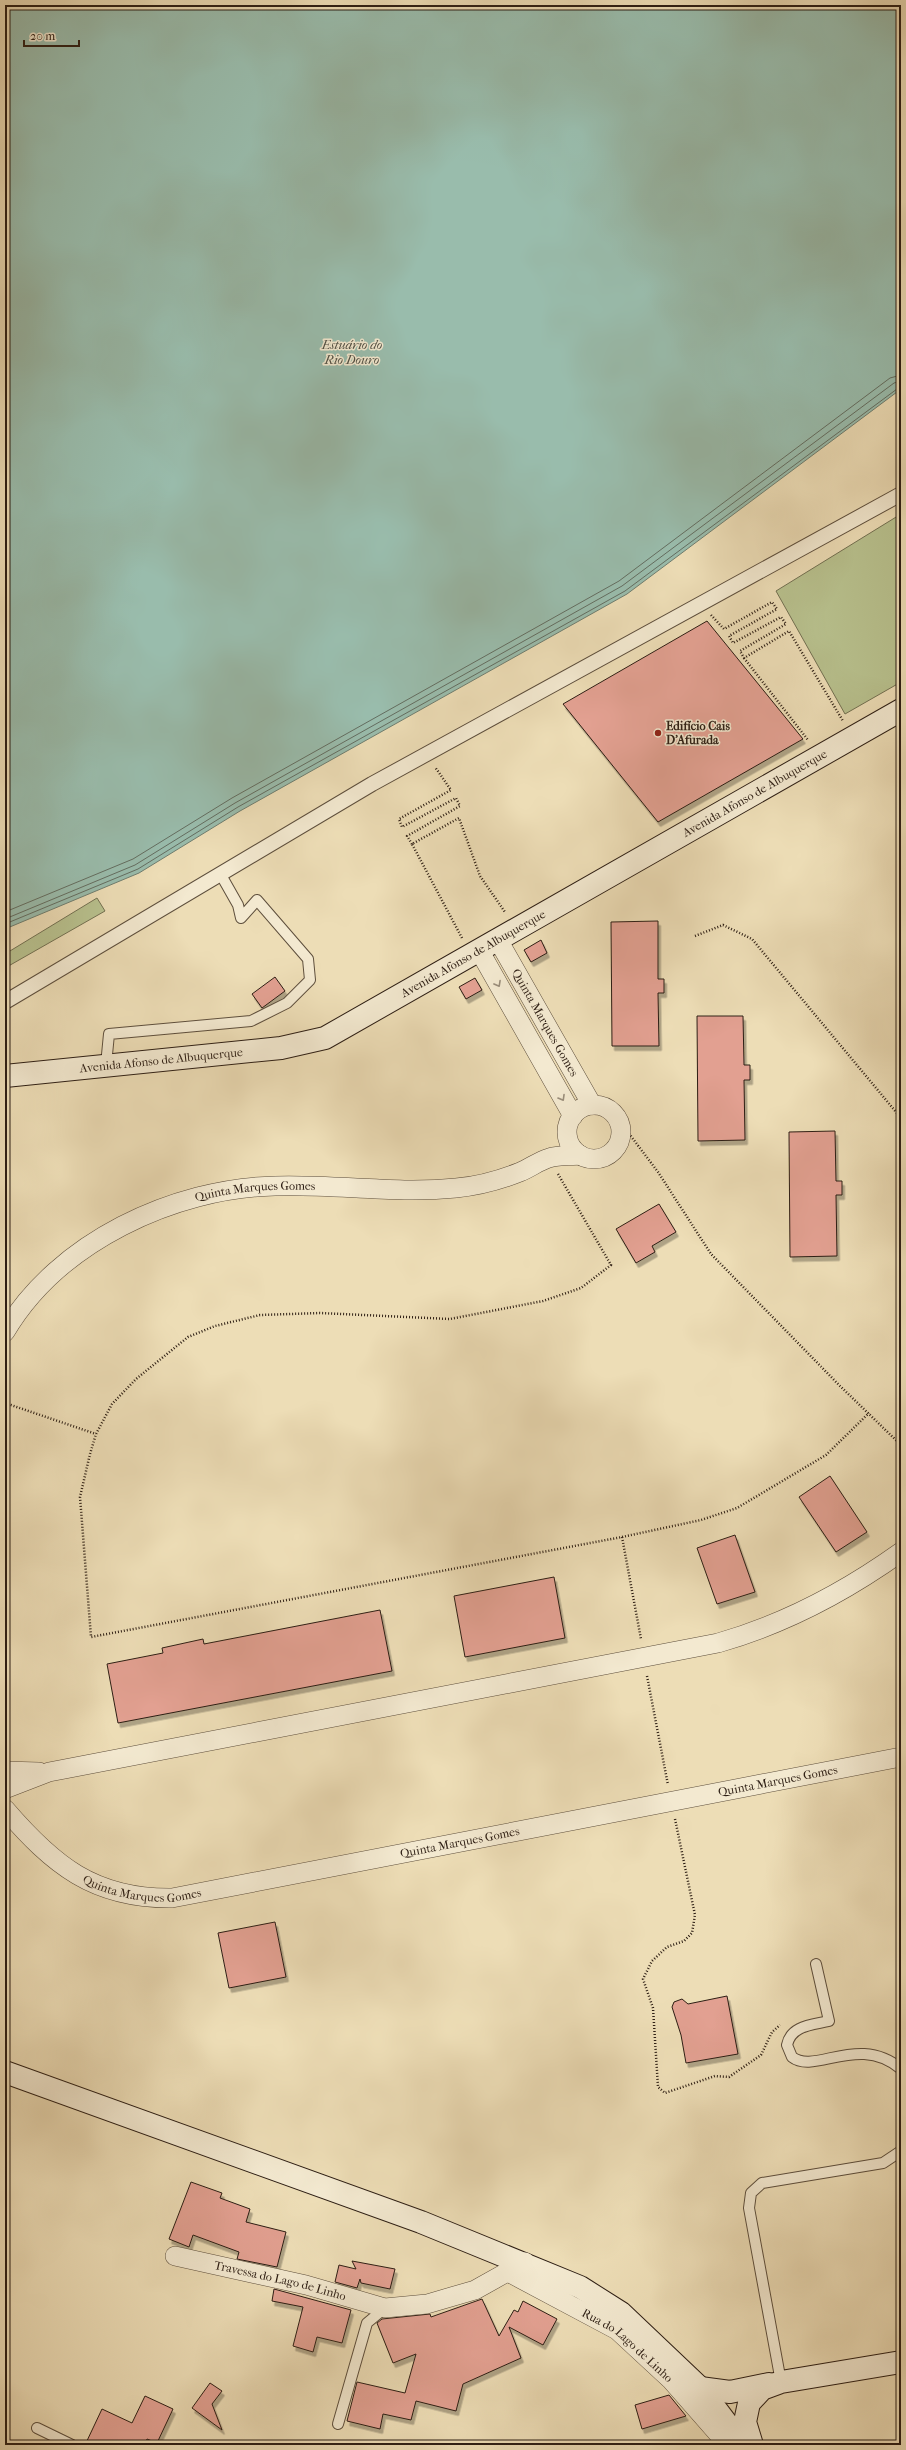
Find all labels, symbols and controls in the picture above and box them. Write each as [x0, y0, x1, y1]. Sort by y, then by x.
scale bar [24, 22, 79, 48]
text: 20 m [30, 29, 55, 43]
water label: Estuário do Rio Douro [321, 337, 383, 367]
place label: Edifício Cais D'Afurada [666, 719, 730, 747]
marker: Edifício Cais D'Afurada [653, 728, 663, 738]
street label: Avenida Afonso de Albuquerque [679, 747, 829, 840]
street label: Avenida Afonso de Albuquerque [398, 907, 548, 1001]
street label: Quinta Marques Gomes [509, 966, 581, 1079]
one-way arrow [494, 980, 501, 988]
street label: Avenida Afonso de Albuquerque [78, 1045, 244, 1075]
one-way arrow [557, 1094, 564, 1101]
street label: Quinta Marques Gomes [193, 1179, 316, 1204]
street label: Quinta Marques Gomes [717, 1762, 839, 1799]
street label: Quinta Marques Gomes [399, 1824, 521, 1861]
street label: Quinta Marques Gomes [80, 1872, 203, 1905]
street label: Travessa do Lago de Linho [213, 2258, 348, 2303]
street label: Rua do Lago de Linho [580, 2306, 676, 2385]

